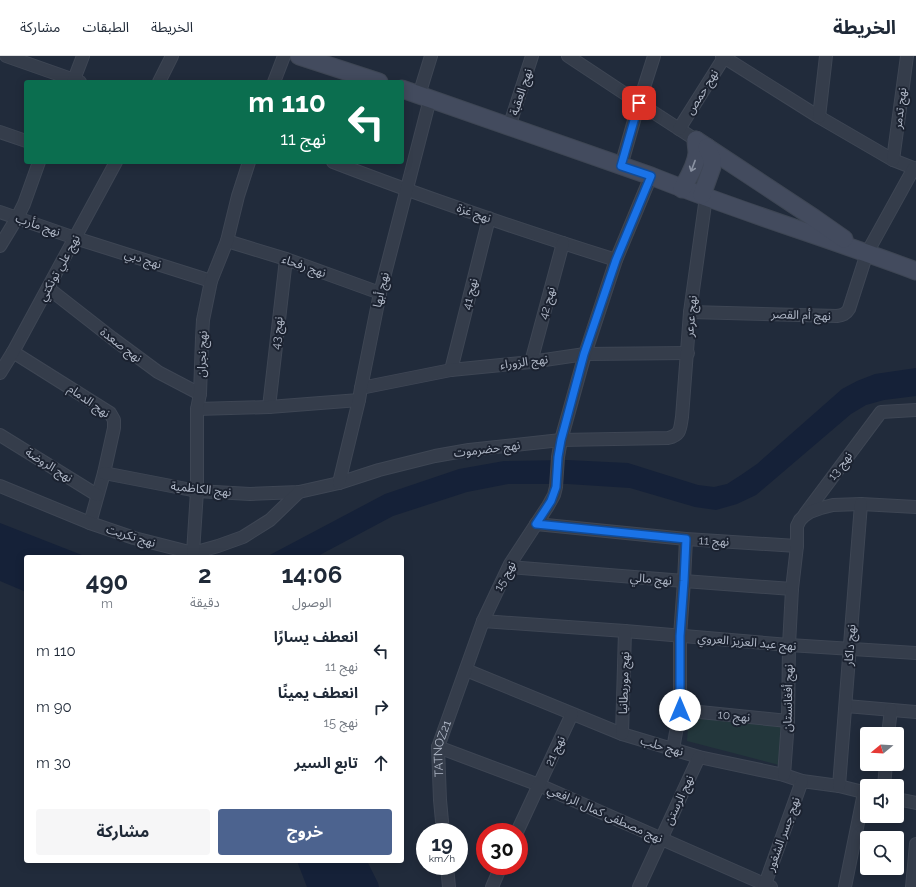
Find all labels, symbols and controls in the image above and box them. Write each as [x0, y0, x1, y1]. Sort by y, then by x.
text: الخريطة [833, 16, 896, 38]
text: مشاركة [20, 19, 60, 35]
text: الطبقات [82, 19, 129, 35]
text: الخريطة [151, 19, 193, 35]
street label: نهج العقبة [507, 67, 537, 118]
street label: نهج حمص [683, 67, 723, 118]
text: 110 m [248, 86, 326, 119]
pin [622, 86, 656, 120]
street label: نهج تدمر [890, 87, 911, 131]
icon: arrive [628, 92, 650, 114]
icon: left [340, 96, 392, 148]
text: نهج 11 [280, 128, 326, 149]
one-way arrow [689, 159, 697, 171]
street label: نهج غزة [454, 201, 493, 227]
street label: نهج مأرب [13, 210, 62, 241]
street label: نهج علي تونكتي [35, 232, 85, 305]
street label: نهج دبي [122, 246, 163, 274]
street label: نهج رفحاء [279, 252, 328, 282]
street label: نهج أبها [370, 271, 394, 309]
street label: نهج 41 [459, 277, 483, 312]
street label: نهج 42 [536, 285, 560, 321]
street label: نهج عرعر [682, 295, 702, 338]
street label: نهج أم القصر [770, 306, 831, 325]
street label: نهج 43 [268, 316, 288, 350]
street label: نهج صعدة [96, 325, 145, 367]
street label: نهج نجران [194, 330, 212, 378]
street label: نهج الزوراء [499, 352, 549, 374]
street label: نهج الدمام [64, 381, 113, 422]
street label: نهج حضرموت [453, 438, 521, 462]
street label: نهج الروضة [22, 445, 75, 487]
street label: نهج 13 [825, 449, 857, 484]
street label: نهج الكاظمية [170, 479, 232, 501]
street label: نهج تكريت [104, 522, 157, 552]
street label: نهج 11 [698, 533, 730, 551]
street label: نهج 15 [491, 559, 520, 594]
text: 2 [198, 560, 212, 589]
text: 14:06 [281, 560, 342, 589]
text: 490 [86, 567, 128, 596]
street label: نهج مالي [629, 570, 672, 591]
text: دقيقة [190, 595, 220, 610]
text: الوصول [292, 595, 332, 610]
text: m [101, 596, 113, 611]
street label: نهج داكار [841, 624, 860, 667]
text: انعطف يسارًا [274, 628, 358, 646]
street label: نهج عبد العزيز العروي [697, 631, 797, 656]
icon: left [370, 640, 392, 662]
text: 110 m [36, 642, 76, 660]
street label: نهج موريطانيا [616, 651, 634, 715]
text: نهج 11 [325, 659, 358, 674]
street label: نهج أفغانستان [780, 664, 798, 732]
text: انعطف يمينًا [278, 684, 358, 702]
position arrow [659, 689, 701, 731]
icon: right [370, 696, 392, 718]
text: 90 m [36, 698, 72, 716]
street label: نهج 10 [717, 707, 751, 727]
text: نهج 15 [324, 715, 358, 730]
street label: TATNOZ21 [431, 718, 454, 778]
north arrow [860, 727, 904, 771]
map controls [860, 727, 904, 875]
street label: نهج حلب [638, 733, 685, 761]
street label: نهج 21 [542, 734, 570, 769]
icon: ahead [370, 752, 392, 774]
text: 30 m [36, 754, 71, 772]
text: تابع السير [294, 754, 358, 772]
street label: نهج الرستن [661, 773, 698, 828]
button: sound [860, 779, 904, 823]
street label: نهج مصطفى كمال الرافعي [544, 782, 665, 848]
street label: نهج جسر الشغور [763, 795, 805, 875]
button: مشاركة [36, 809, 210, 855]
button: خروج [218, 809, 392, 855]
speed limit sign: 30 [476, 823, 528, 875]
button: search [860, 831, 904, 875]
text: 19 [431, 832, 453, 856]
text: km/h [429, 853, 455, 864]

